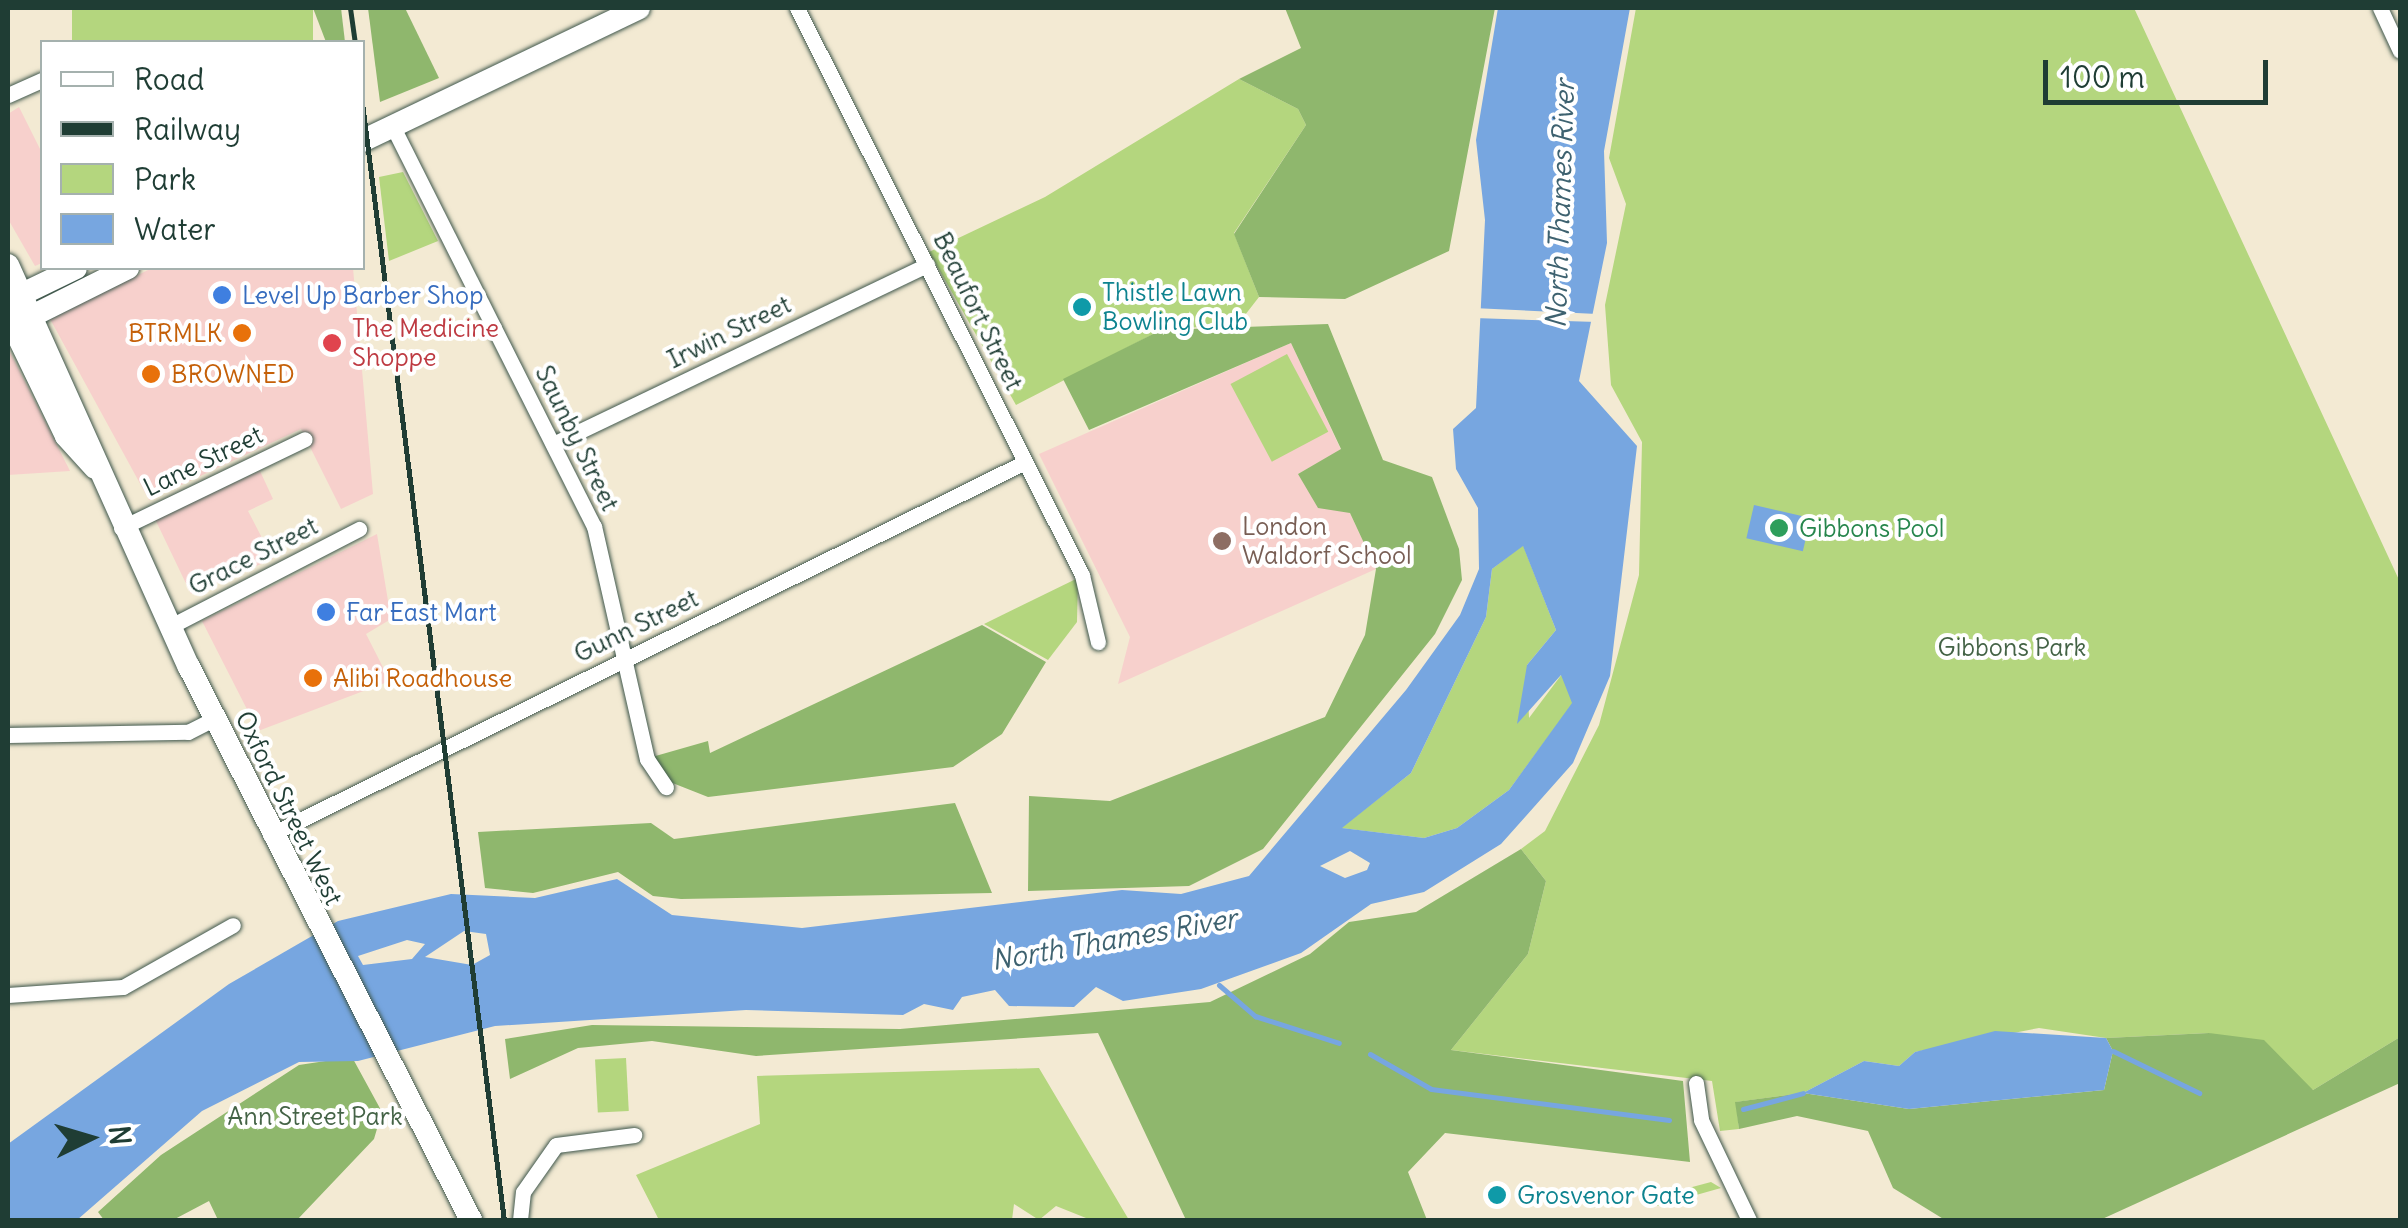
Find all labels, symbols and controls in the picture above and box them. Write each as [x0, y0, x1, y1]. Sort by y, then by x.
legend [40, 40, 365, 270]
scale bar [2048, 40, 2273, 102]
text: 100 m [2060, 58, 2145, 96]
text: Road [134, 60, 204, 98]
water label: North Thames River [1539, 79, 1581, 329]
text: Railway [134, 110, 241, 148]
text: Park [134, 160, 196, 198]
text: Water [134, 210, 216, 248]
street label: Beaufort Street [927, 227, 1029, 395]
place label: Thistle Lawn Bowling Club [1102, 278, 1248, 337]
place label: Level Up Barber Shop [242, 280, 483, 310]
marker: Level Up Barber Shop [211, 284, 233, 306]
street label: Irwin Street [663, 289, 795, 375]
marker: Thistle Lawn Bowling Club [1071, 296, 1093, 318]
place label: The Medicine Shoppe [352, 314, 499, 373]
place label: BTRMLK [128, 318, 222, 348]
marker: BTRMLK [231, 322, 253, 344]
marker: The Medicine Shoppe [321, 332, 343, 354]
place label: BROWNED [171, 359, 295, 389]
street label: Saunby Street [529, 361, 625, 515]
marker: BROWNED [140, 363, 162, 385]
street label: Lane Street [139, 419, 267, 503]
street label: Grace Street [184, 511, 322, 601]
place label: London Waldorf School [1242, 512, 1412, 571]
place label: Gibbons Pool [1799, 513, 1944, 543]
marker: Gibbons Pool [1768, 517, 1790, 539]
marker: London Waldorf School [1211, 530, 1233, 552]
street label: Gunn Street [569, 583, 703, 669]
place label: Far East Mart [346, 597, 497, 627]
marker: Far East Mart [315, 601, 337, 623]
park label: Gibbons Park [1938, 632, 2086, 662]
place label: Alibi Roadhouse [333, 663, 512, 693]
marker: Alibi Roadhouse [302, 667, 324, 689]
street label: Oxford Street West [229, 706, 349, 910]
water label: North Thames River [989, 901, 1239, 977]
north arrow [40, 1088, 140, 1188]
park label: Ann Street Park [227, 1101, 403, 1131]
text: N [101, 1124, 139, 1147]
place label: Grosvenor Gate [1517, 1180, 1695, 1210]
marker: Grosvenor Gate [1486, 1184, 1508, 1206]

